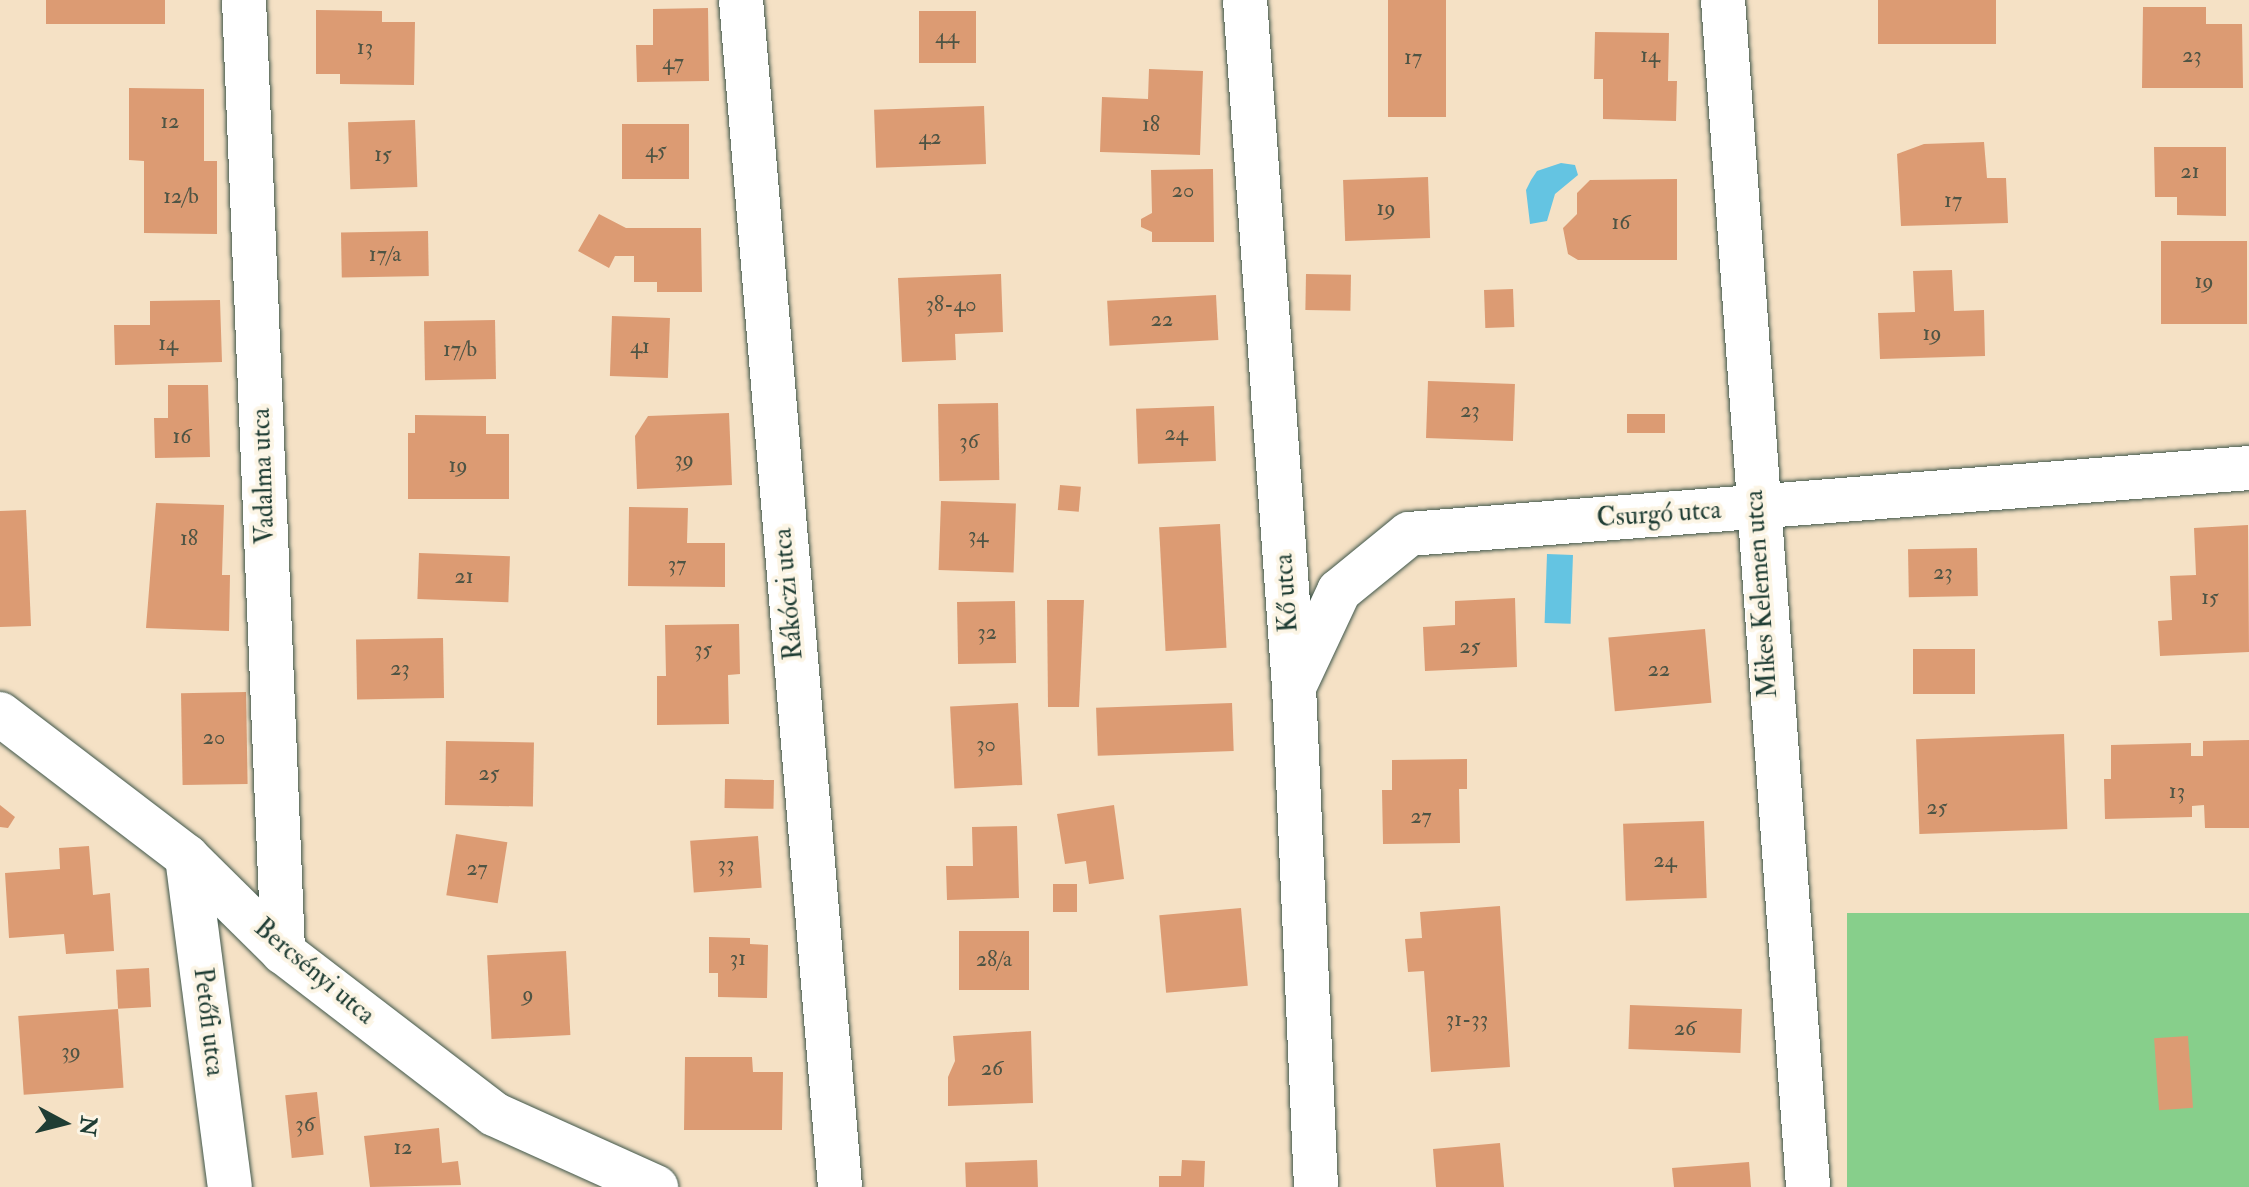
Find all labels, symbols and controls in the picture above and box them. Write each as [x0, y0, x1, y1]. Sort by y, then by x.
house number: 44 [935, 24, 959, 50]
house number: 13 [357, 35, 373, 61]
house number: 14 [1640, 43, 1660, 69]
house number: 23 [2182, 43, 2202, 69]
house number: 17 [1404, 45, 1422, 71]
house number: 47 [662, 50, 684, 76]
house number: 12 [160, 109, 180, 135]
house number: 18 [1142, 112, 1160, 138]
house number: 42 [918, 125, 942, 151]
house number: 45 [645, 138, 667, 164]
house number: 15 [374, 142, 392, 168]
house number: 21 [2180, 159, 2200, 185]
house number: 20 [1172, 178, 1194, 204]
house number: 12/b [163, 184, 199, 210]
house number: 17 [1944, 188, 1962, 214]
house number: 19 [1376, 196, 1396, 222]
house number: 16 [1612, 210, 1630, 236]
house number: 17/a [369, 242, 401, 268]
house number: 19 [2194, 269, 2214, 295]
house number: 38-40 [925, 292, 977, 318]
house number: 22 [1151, 307, 1173, 333]
house number: 19 [1922, 321, 1942, 347]
house number: 14 [158, 331, 178, 357]
house number: 41 [630, 334, 650, 360]
house number: 17/b [443, 337, 477, 363]
house number: 23 [1460, 398, 1480, 424]
street label: Vadalma utca [246, 407, 282, 545]
house number: 24 [1164, 421, 1188, 447]
house number: 16 [173, 424, 191, 450]
house number: 36 [959, 429, 979, 455]
house number: 39 [674, 447, 694, 473]
house number: 19 [448, 453, 468, 479]
street label: Mikes Kelemen utca [1739, 489, 1785, 699]
street label: Csurgó utca [1596, 495, 1722, 535]
house number: 34 [968, 523, 988, 549]
house number: 18 [180, 526, 198, 552]
street label: Rákóczi utca [768, 527, 810, 661]
house number: 37 [668, 552, 686, 578]
street label: Kő utca [1269, 553, 1305, 633]
house number: 23 [1933, 560, 1953, 586]
house number: 21 [454, 564, 474, 590]
house number: 15 [2201, 585, 2219, 611]
house number: 32 [977, 620, 997, 646]
house number: 25 [1460, 634, 1480, 660]
house number: 35 [694, 637, 712, 663]
house number: 23 [390, 656, 410, 682]
house number: 22 [1648, 657, 1670, 683]
house number: 20 [203, 725, 225, 751]
house number: 30 [976, 732, 996, 758]
house number: 25 [479, 761, 499, 787]
house number: 13 [2169, 779, 2185, 805]
house number: 25 [1927, 795, 1947, 821]
house number: 27 [1410, 804, 1432, 830]
house number: 24 [1653, 848, 1677, 874]
house number: 33 [718, 852, 734, 878]
house number: 27 [466, 856, 488, 882]
street label: Bercsényi utca [247, 913, 381, 1031]
house number: 31 [730, 946, 746, 972]
house number: 28/a [976, 947, 1012, 973]
street label: Petőfi utca [186, 966, 230, 1078]
house number: 9 [522, 982, 534, 1008]
house number: 31-33 [1446, 1007, 1488, 1033]
house number: 26 [1674, 1016, 1696, 1042]
house number: 39 [61, 1039, 81, 1065]
house number: 26 [981, 1056, 1003, 1082]
north arrow [24, 1083, 104, 1163]
house number: 36 [295, 1112, 315, 1138]
text: N [73, 1114, 103, 1137]
house number: 12 [393, 1135, 413, 1161]

